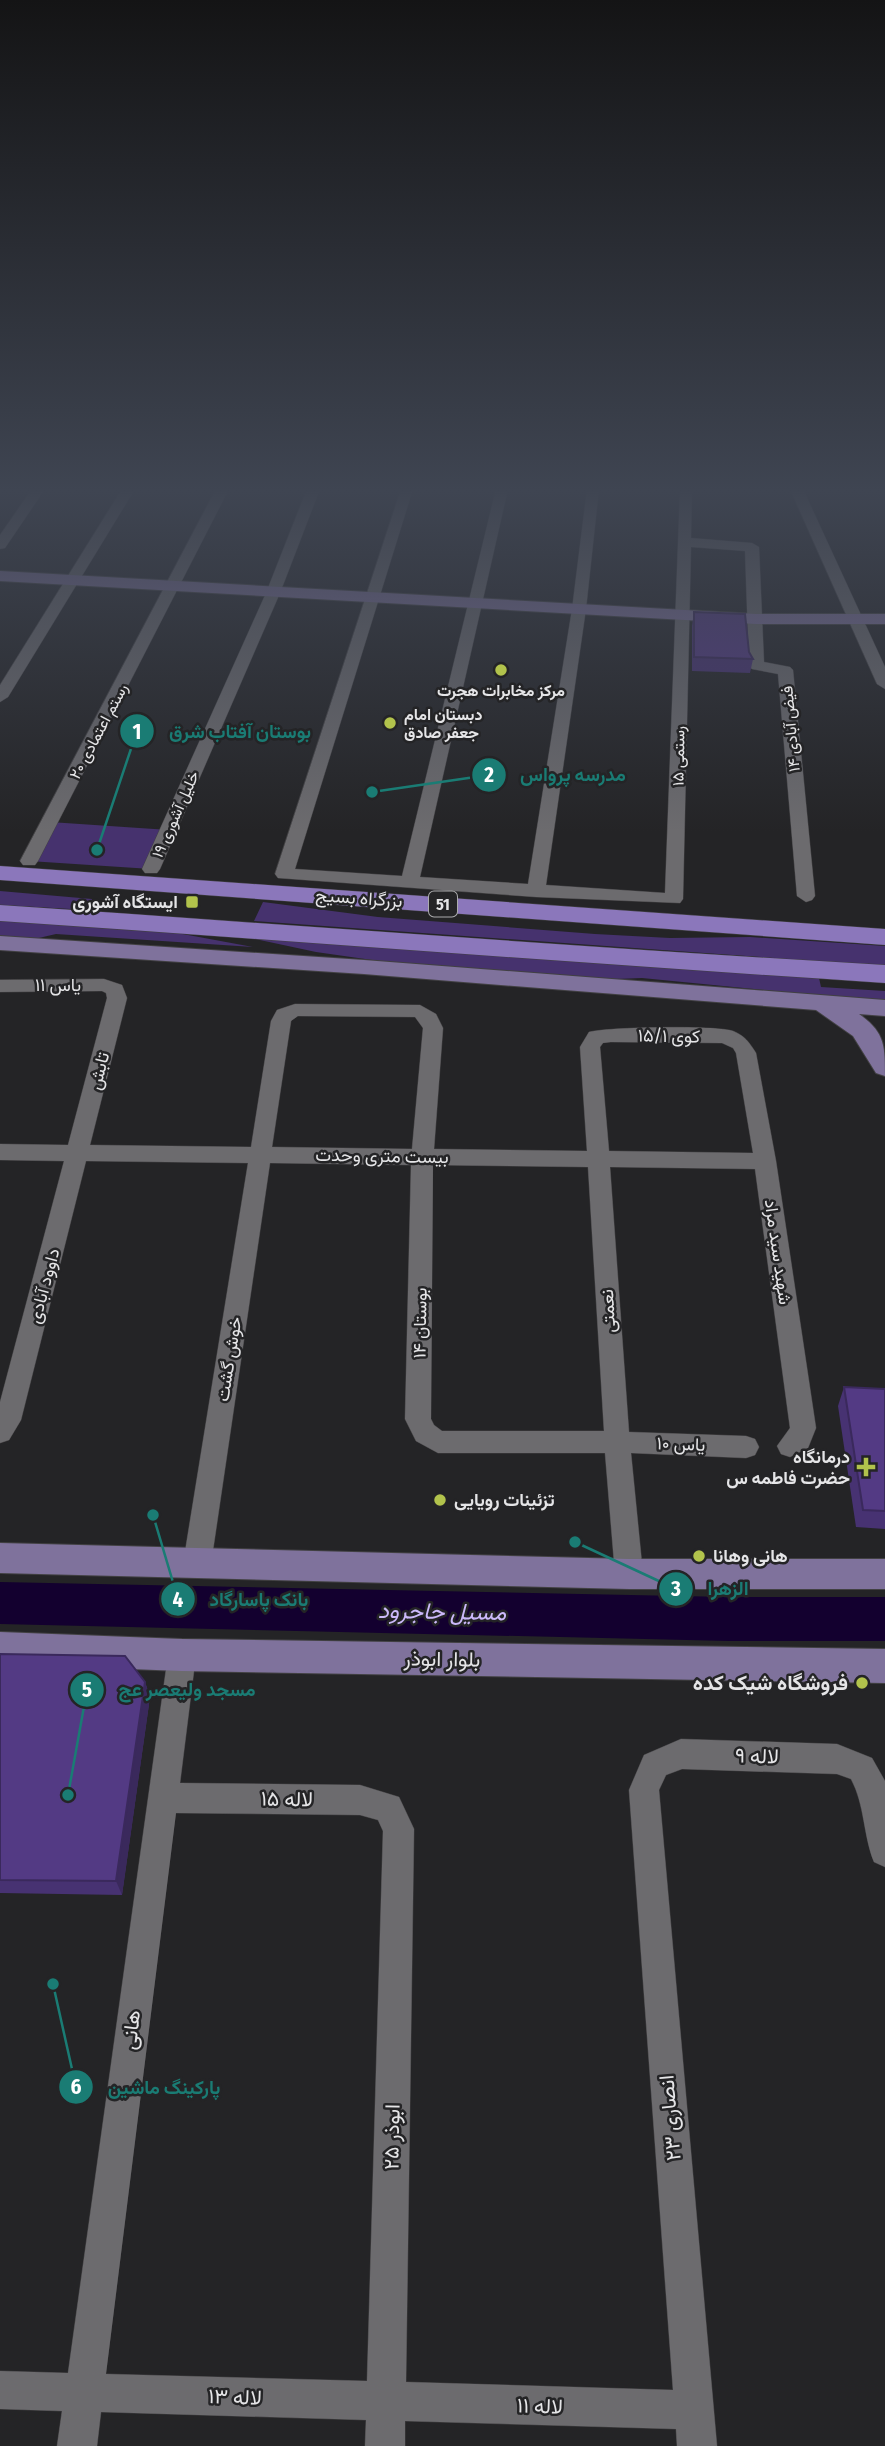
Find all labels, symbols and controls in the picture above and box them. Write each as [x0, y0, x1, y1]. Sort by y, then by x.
marker: مرکز مخابرات هجرت [493, 662, 509, 678]
street label: رستم اعتمادی ۲۰ [65, 680, 132, 783]
place label: مرکز مخابرات هجرت [437, 681, 565, 701]
street label: فیض آبادی ۱۴ [777, 685, 805, 773]
place label: دبستان امام جعفر صادق [404, 705, 482, 743]
callout: بوستان آفتاب شرق [120, 711, 325, 751]
marker: دبستان امام جعفر صادق [382, 715, 398, 731]
text: 1 [133, 719, 141, 745]
text: بوستان آفتاب شرق [169, 720, 311, 744]
street label: رستمی ۱۵ [668, 726, 690, 786]
callout: مدرسه پرواس [471, 755, 640, 795]
text: 2 [483, 762, 494, 788]
text: مدرسه پرواس [520, 763, 626, 788]
street label: خلیل آشوری ۱۹ [148, 768, 204, 861]
street label: بزرگراه بسیج [315, 884, 403, 913]
place label: ایستگاه آشوری [72, 891, 178, 913]
road number: 51 [429, 891, 457, 916]
marker: ایستگاه آشوری [184, 894, 200, 910]
street label: یاس ۱۱ [35, 974, 81, 996]
street label: کوی ۱۵/۱ [638, 1024, 700, 1048]
street label: تابش [84, 1050, 114, 1092]
street label: بیست متری وحدت [315, 1144, 449, 1168]
street label: شهید سید مراد [760, 1198, 796, 1306]
street label: داوود آبادی [23, 1246, 65, 1326]
street label: بوستان ۱۴ [408, 1287, 432, 1359]
street label: نعمتی [596, 1289, 620, 1333]
street label: خوش گشت [211, 1315, 247, 1403]
street label: یاس ۱۰ [656, 1432, 706, 1456]
place label: درمانگاه حضرت فاطمه س [726, 1446, 850, 1489]
marker: درمانگاه حضرت فاطمه س [856, 1457, 876, 1477]
place label: تزئینات رویایی [454, 1489, 555, 1511]
marker: تزئینات رویایی [432, 1492, 448, 1508]
place label: هانی وهانا [713, 1545, 788, 1567]
marker: هانی وهانا [691, 1548, 707, 1564]
callout: الزهرا [658, 1569, 762, 1609]
text: 3 [670, 1576, 681, 1602]
text: الزهرا [707, 1577, 749, 1601]
callout: بانک پاسارگاد [161, 1579, 323, 1619]
text: 4 [173, 1587, 184, 1613]
text: بانک پاسارگاد [210, 1588, 308, 1613]
water label: مسیل جاجرود [378, 1596, 507, 1627]
street label: بلوار ابوذر [402, 1645, 481, 1673]
callout: مسجد ولیعصر عج [69, 1670, 269, 1710]
place label: فروشگاه شیک کده [693, 1670, 848, 1696]
marker: فروشگاه شیک کده [854, 1675, 870, 1691]
text: 5 [82, 1677, 92, 1703]
text: مسجد ولیعصر عج [118, 1678, 256, 1703]
street label: لاله ۹ [735, 1742, 779, 1770]
street label: لاله ۱۵ [261, 1786, 313, 1812]
street label: هانی [116, 2009, 146, 2051]
callout: پارکینگ ماشین [59, 2067, 234, 2107]
text: 6 [71, 2074, 82, 2100]
street label: انصاری ۲۳ [653, 2074, 687, 2162]
text: پارکینگ ماشین [108, 2076, 220, 2101]
street label: ابوذر ۲۵ [378, 2104, 406, 2170]
street label: لاله ۱۳ [208, 2383, 262, 2411]
street label: لاله ۱۱ [517, 2392, 563, 2420]

